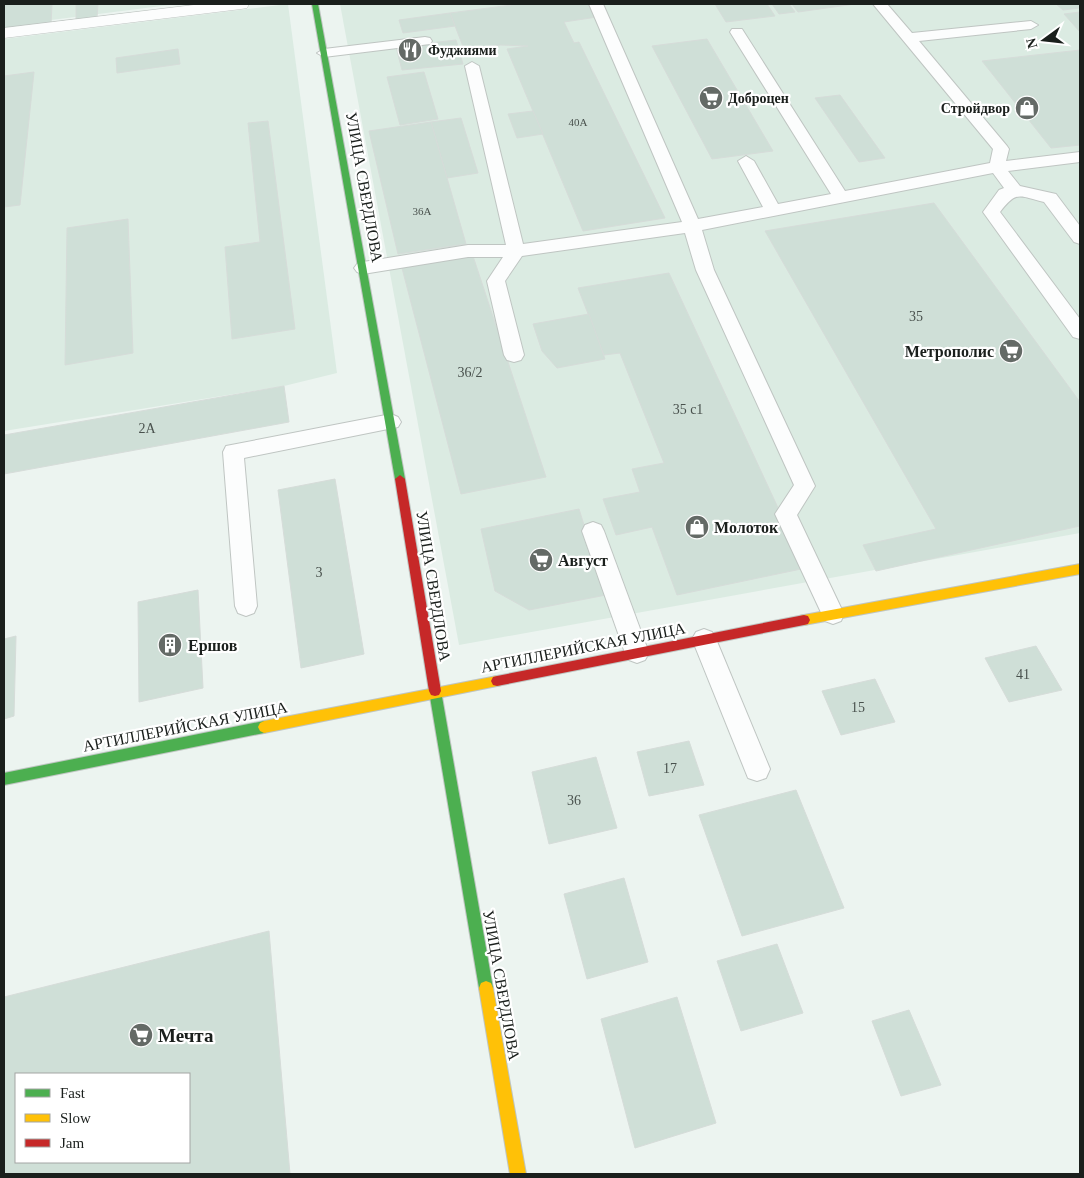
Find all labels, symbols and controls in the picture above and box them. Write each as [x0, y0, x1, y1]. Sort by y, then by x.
north arrow [1019, 15, 1069, 65]
text: N [1023, 36, 1040, 50]
restaurant icon: Фуджиями [397, 37, 423, 63]
place label: Фуджиями [428, 43, 497, 58]
supermarket icon: Доброцен [698, 85, 724, 111]
place label: Доброцен [728, 91, 789, 106]
shop icon: Стройдвор [1014, 95, 1040, 121]
place label: Стройдвор [941, 101, 1010, 116]
street label: УЛИЦА СВЕРДЛОВА [342, 111, 386, 264]
house number: 40А [569, 116, 588, 128]
house number: 36А [413, 205, 432, 217]
house number: 35 [909, 309, 923, 324]
supermarket icon: Метрополис [998, 338, 1024, 364]
place label: Метрополис [905, 343, 994, 361]
house number: 36/2 [458, 365, 482, 380]
house number: 35 с1 [673, 402, 703, 417]
house number: 2А [138, 421, 156, 436]
street label: УЛИЦА СВЕРДЛОВА [412, 509, 454, 663]
shop icon: Молоток [684, 514, 710, 540]
place label: Молоток [714, 519, 779, 536]
supermarket icon: Август [528, 547, 554, 573]
place label: Август [558, 552, 608, 570]
house number: 3 [316, 565, 323, 580]
street label: АРТИЛЛЕРИЙСКАЯ УЛИЦА [479, 618, 687, 677]
building icon: Ершов [157, 632, 183, 658]
place label: Ершов [188, 637, 238, 655]
house number: 41 [1016, 667, 1030, 682]
street label: АРТИЛЛЕРИЙСКАЯ УЛИЦА [81, 697, 289, 756]
house number: 15 [851, 700, 865, 715]
house number: 17 [663, 761, 677, 776]
house number: 36 [567, 793, 581, 808]
street label: УЛИЦА СВЕРДЛОВА [479, 909, 523, 1062]
supermarket icon: Мечта [128, 1022, 154, 1048]
place label: Мечта [158, 1025, 214, 1046]
legend [15, 1073, 190, 1163]
text: Fast [60, 1085, 86, 1101]
text: Slow [60, 1110, 91, 1126]
text: Jam [60, 1135, 84, 1151]

